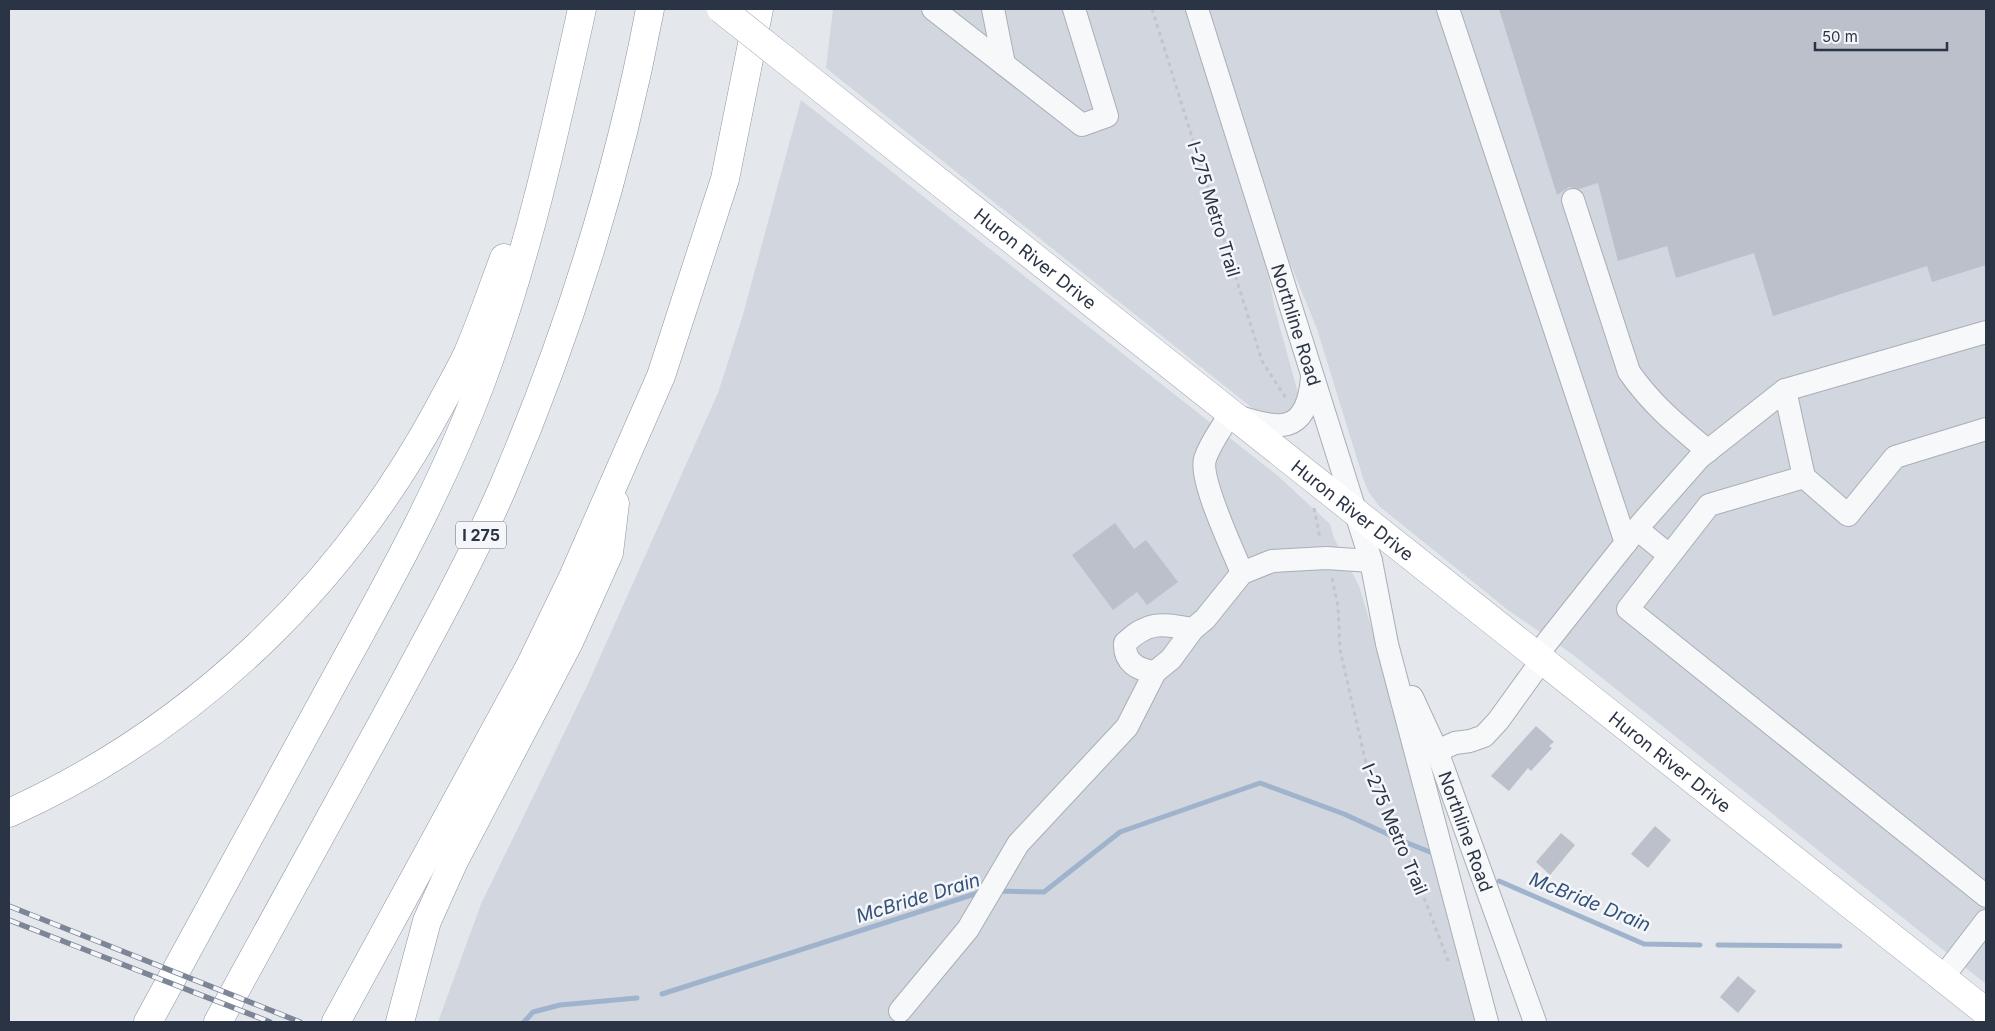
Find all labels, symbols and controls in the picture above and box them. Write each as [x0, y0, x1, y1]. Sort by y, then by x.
scale bar [1815, 20, 1948, 52]
text: 50 m [1822, 27, 1858, 46]
street label: I-275 Metro Trail [1183, 139, 1245, 279]
street label: Huron River Drive [970, 204, 1101, 313]
street label: Northline Road [1268, 261, 1326, 388]
street label: Huron River Drive [1288, 455, 1418, 565]
road number: I 275 [456, 522, 506, 548]
street label: Huron River Drive [1605, 707, 1735, 816]
street label: I-275 Metro Trail [1358, 760, 1432, 898]
street label: Northline Road [1435, 768, 1497, 894]
water label: McBride Drain [1526, 867, 1654, 937]
water label: McBride Drain [853, 868, 983, 928]

